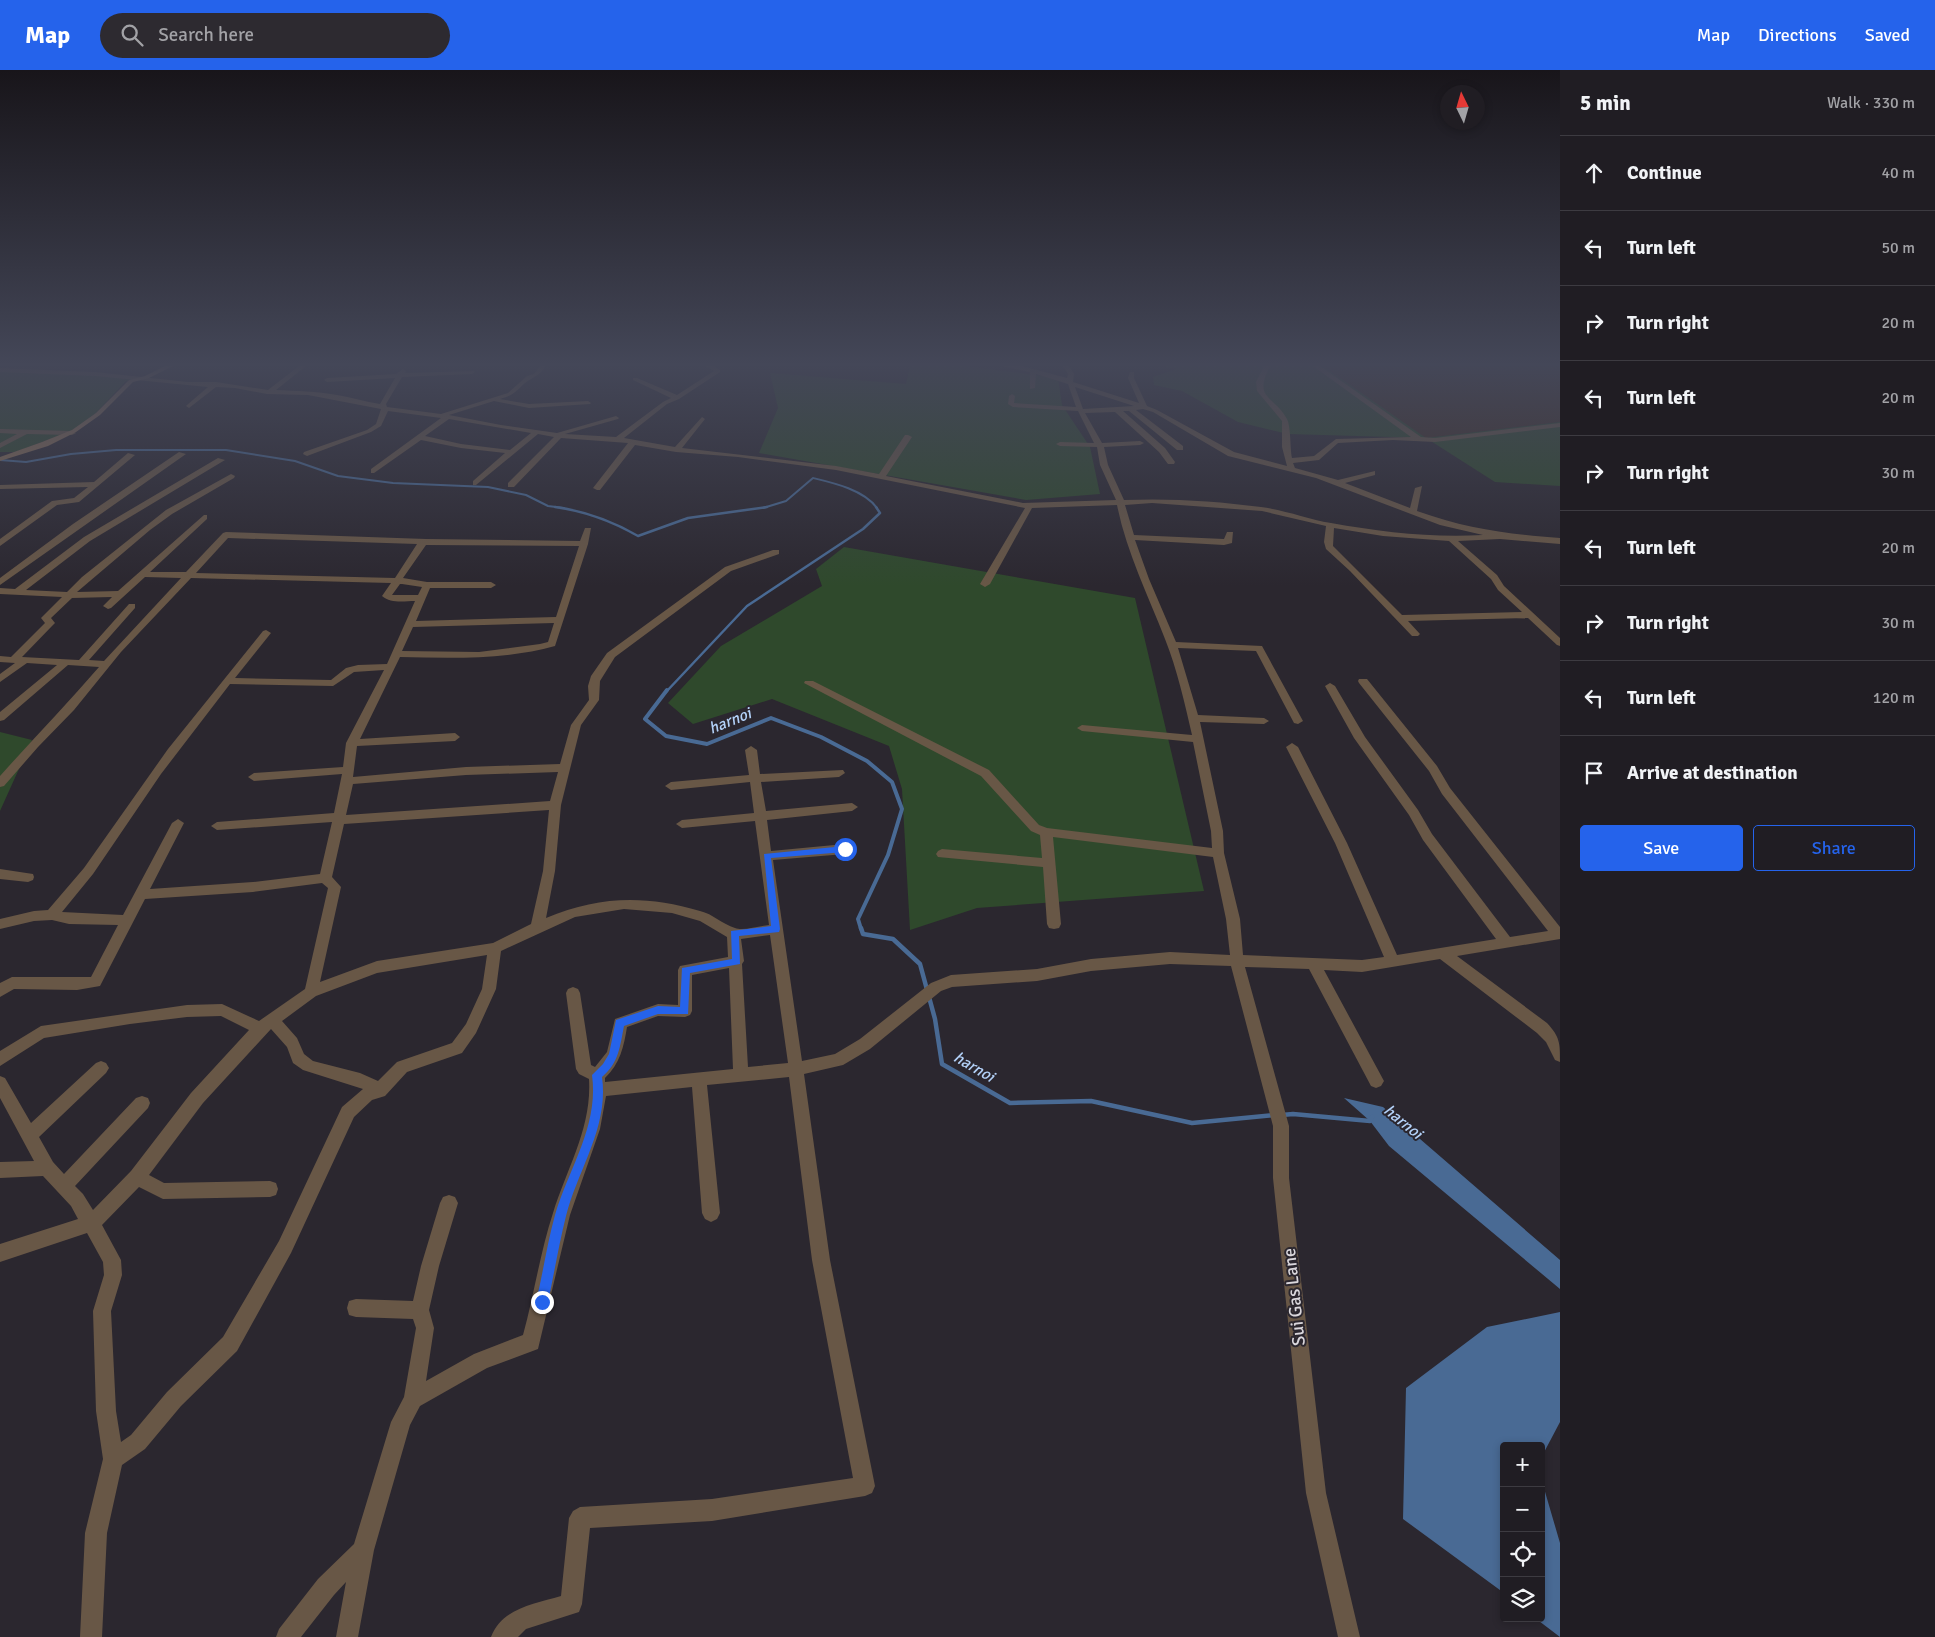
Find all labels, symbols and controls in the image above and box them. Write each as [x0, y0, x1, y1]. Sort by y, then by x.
search box [100, 13, 450, 58]
text: Map [25, 20, 70, 50]
icon: search [118, 21, 146, 49]
text: Search here [158, 23, 254, 47]
text: Map [1697, 24, 1730, 46]
text: Directions [1758, 24, 1837, 46]
text: Saved [1865, 24, 1910, 46]
north arrow [1440, 85, 1485, 130]
text: 5 min [1580, 90, 1631, 116]
text: Walk · 330 m [1827, 93, 1915, 113]
icon: ahead [1580, 159, 1608, 187]
text: Continue [1627, 161, 1702, 185]
text: 40 m [1881, 163, 1915, 183]
icon: left [1580, 234, 1608, 262]
text: Turn left [1627, 236, 1696, 260]
text: 50 m [1881, 238, 1915, 258]
icon: right [1580, 309, 1608, 337]
text: Turn right [1627, 311, 1709, 335]
text: 20 m [1881, 313, 1915, 333]
icon: left [1580, 384, 1608, 412]
text: Turn left [1627, 386, 1696, 410]
text: 20 m [1881, 388, 1915, 408]
icon: right [1580, 459, 1608, 487]
text: Turn right [1627, 461, 1709, 485]
text: 30 m [1881, 463, 1915, 483]
icon: left [1580, 534, 1608, 562]
text: Turn left [1627, 536, 1696, 560]
text: 20 m [1881, 538, 1915, 558]
icon: right [1580, 609, 1608, 637]
text: Turn right [1627, 611, 1709, 635]
text: 30 m [1881, 613, 1915, 633]
icon: left [1580, 684, 1608, 712]
text: Turn left [1627, 686, 1696, 710]
text: 120 m [1873, 688, 1915, 708]
water label: harnoi [706, 703, 756, 739]
icon: arrive [1580, 759, 1608, 787]
text: Arrive at destination [1627, 761, 1798, 785]
button: Save [1580, 825, 1743, 871]
button: Share [1753, 825, 1915, 871]
route start [834, 838, 857, 861]
water label: harnoi [950, 1047, 1000, 1088]
water label: harnoi [1380, 1100, 1428, 1145]
street label: Sui Gas Lane [1278, 1247, 1310, 1347]
route end [531, 1291, 554, 1314]
map controls [1500, 1442, 1545, 1622]
button: + [1500, 1442, 1545, 1487]
button: − [1500, 1487, 1545, 1532]
button: locate [1500, 1532, 1545, 1577]
button: layers [1500, 1577, 1545, 1622]

